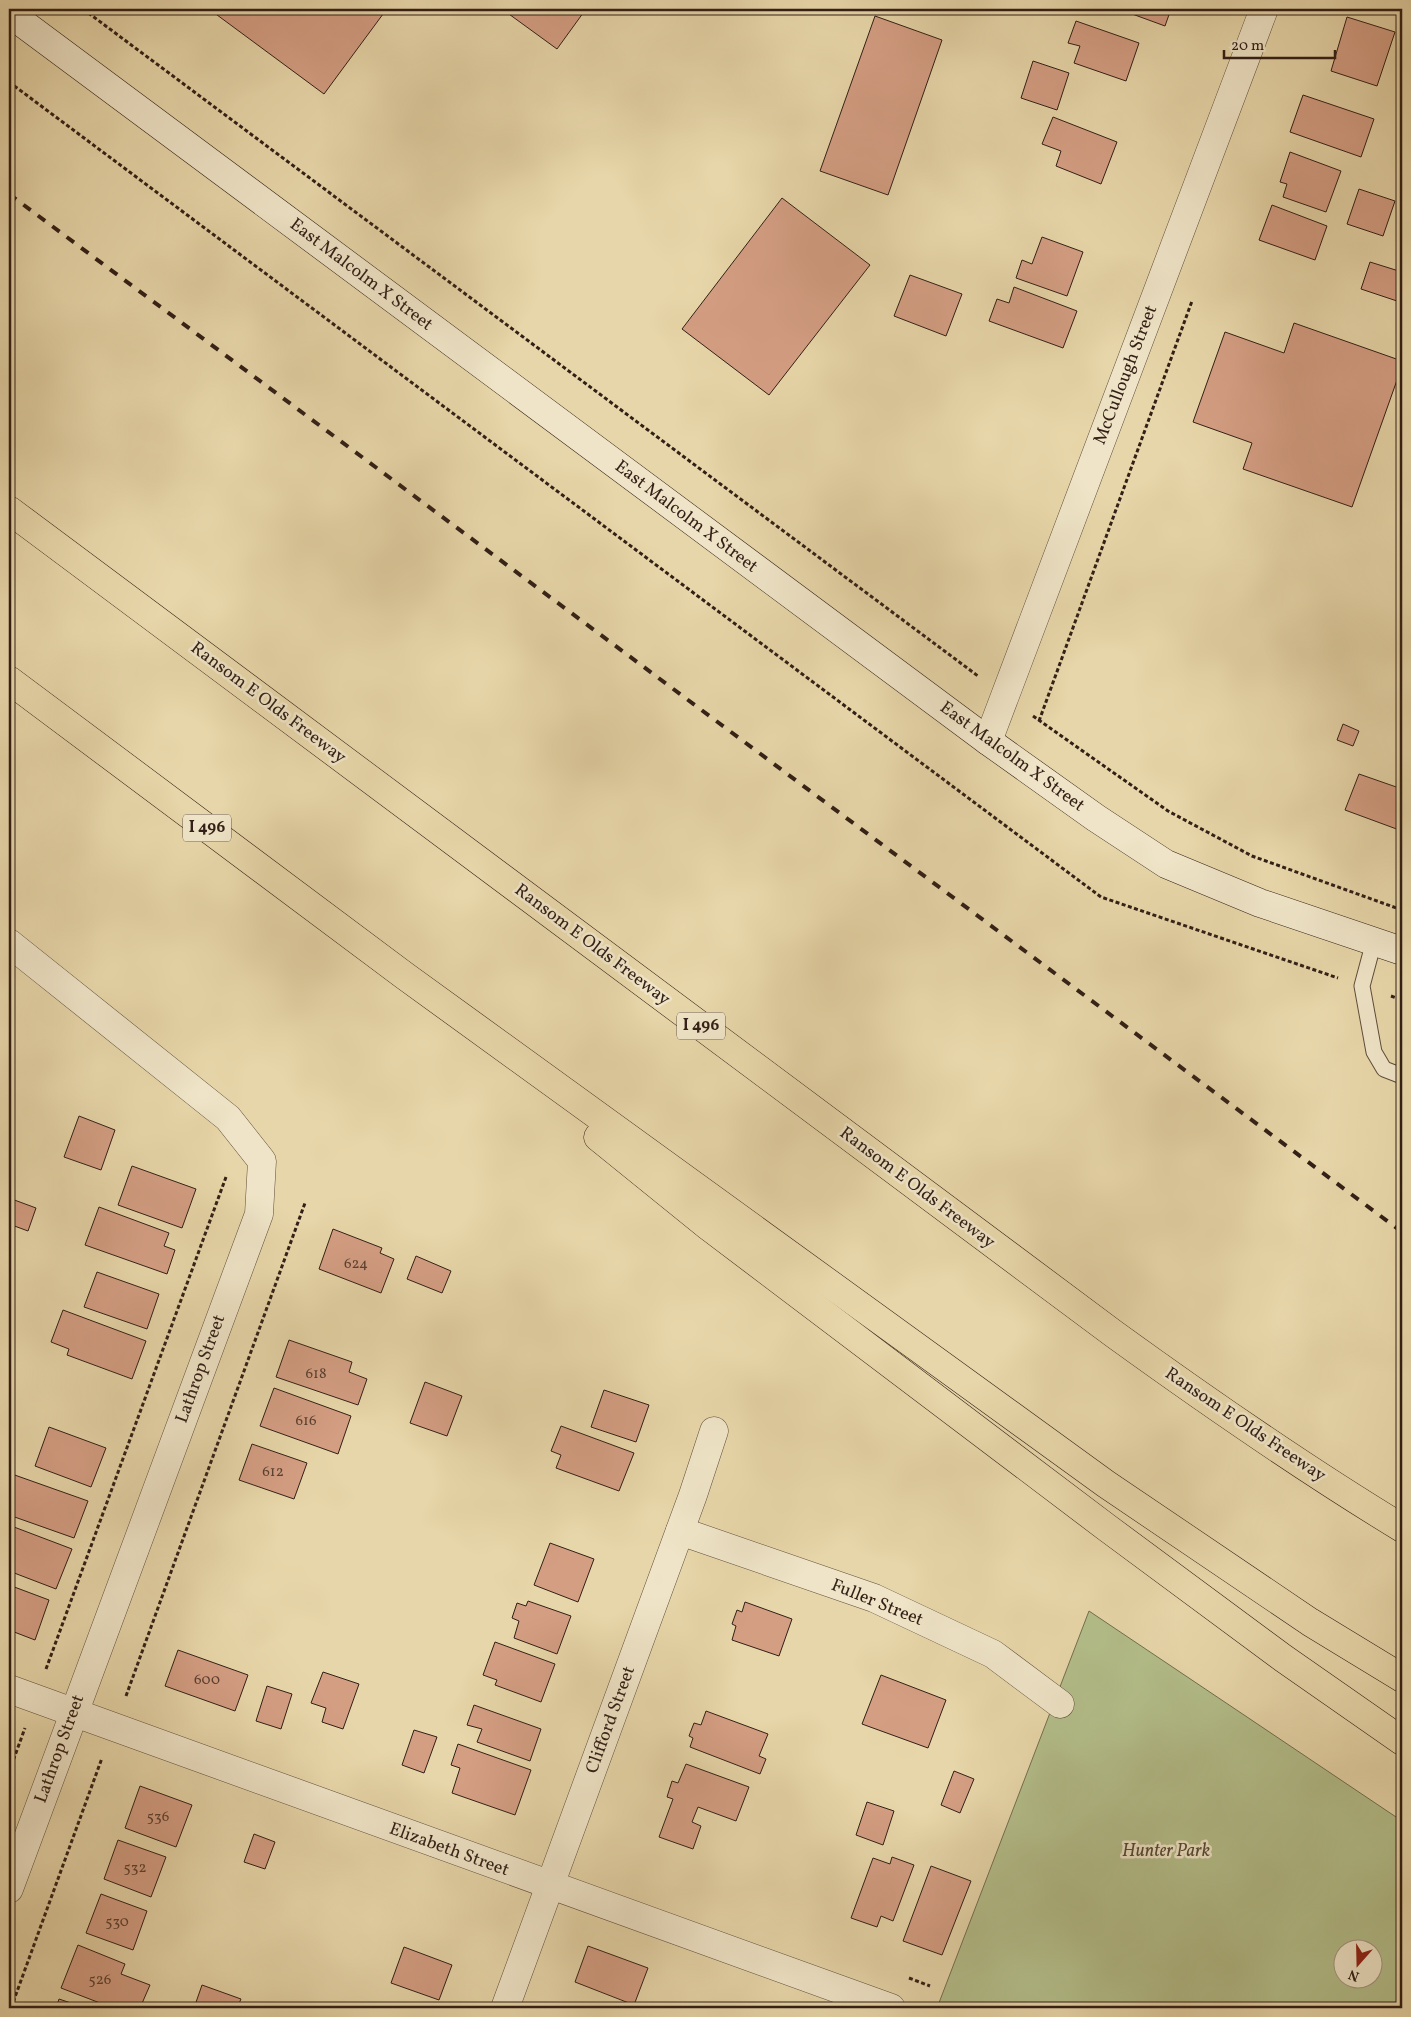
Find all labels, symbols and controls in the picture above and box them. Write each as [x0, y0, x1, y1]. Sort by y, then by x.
scale bar [1224, 28, 1335, 60]
text: 20 m [1231, 36, 1264, 57]
street label: East Malcolm X Street [284, 213, 438, 337]
street label: McCullough Street [1088, 302, 1164, 448]
street label: East Malcolm X Street [609, 455, 763, 579]
street label: Ransom E Olds Freeway [185, 636, 351, 770]
street label: East Malcolm X Street [934, 696, 1090, 818]
road number: I 496 [183, 814, 231, 841]
street label: Ransom E Olds Freeway [509, 878, 675, 1012]
road number: I 496 [677, 1012, 725, 1040]
street label: Ransom E Olds Freeway [834, 1121, 1000, 1255]
house number: 624 [344, 1254, 368, 1275]
street label: Lathrop Street [170, 1311, 232, 1427]
street label: Ransom E Olds Freeway [1160, 1362, 1331, 1488]
house number: 618 [305, 1364, 327, 1385]
house number: 616 [295, 1411, 317, 1432]
house number: 612 [262, 1462, 284, 1483]
street label: Fuller Street [827, 1573, 927, 1633]
street label: Clifford Street [580, 1663, 642, 1777]
house number: 600 [194, 1670, 220, 1691]
street label: Lathrop Street [29, 1691, 91, 1807]
house number: 536 [147, 1807, 169, 1828]
street label: Elizabeth Street [386, 1817, 512, 1883]
park label: Hunter Park [1122, 1839, 1210, 1864]
house number: 532 [124, 1858, 146, 1879]
house number: 530 [105, 1912, 129, 1933]
north arrow [1334, 1940, 1384, 1990]
text: N [1346, 1964, 1362, 1985]
house number: 526 [89, 1970, 111, 1991]

